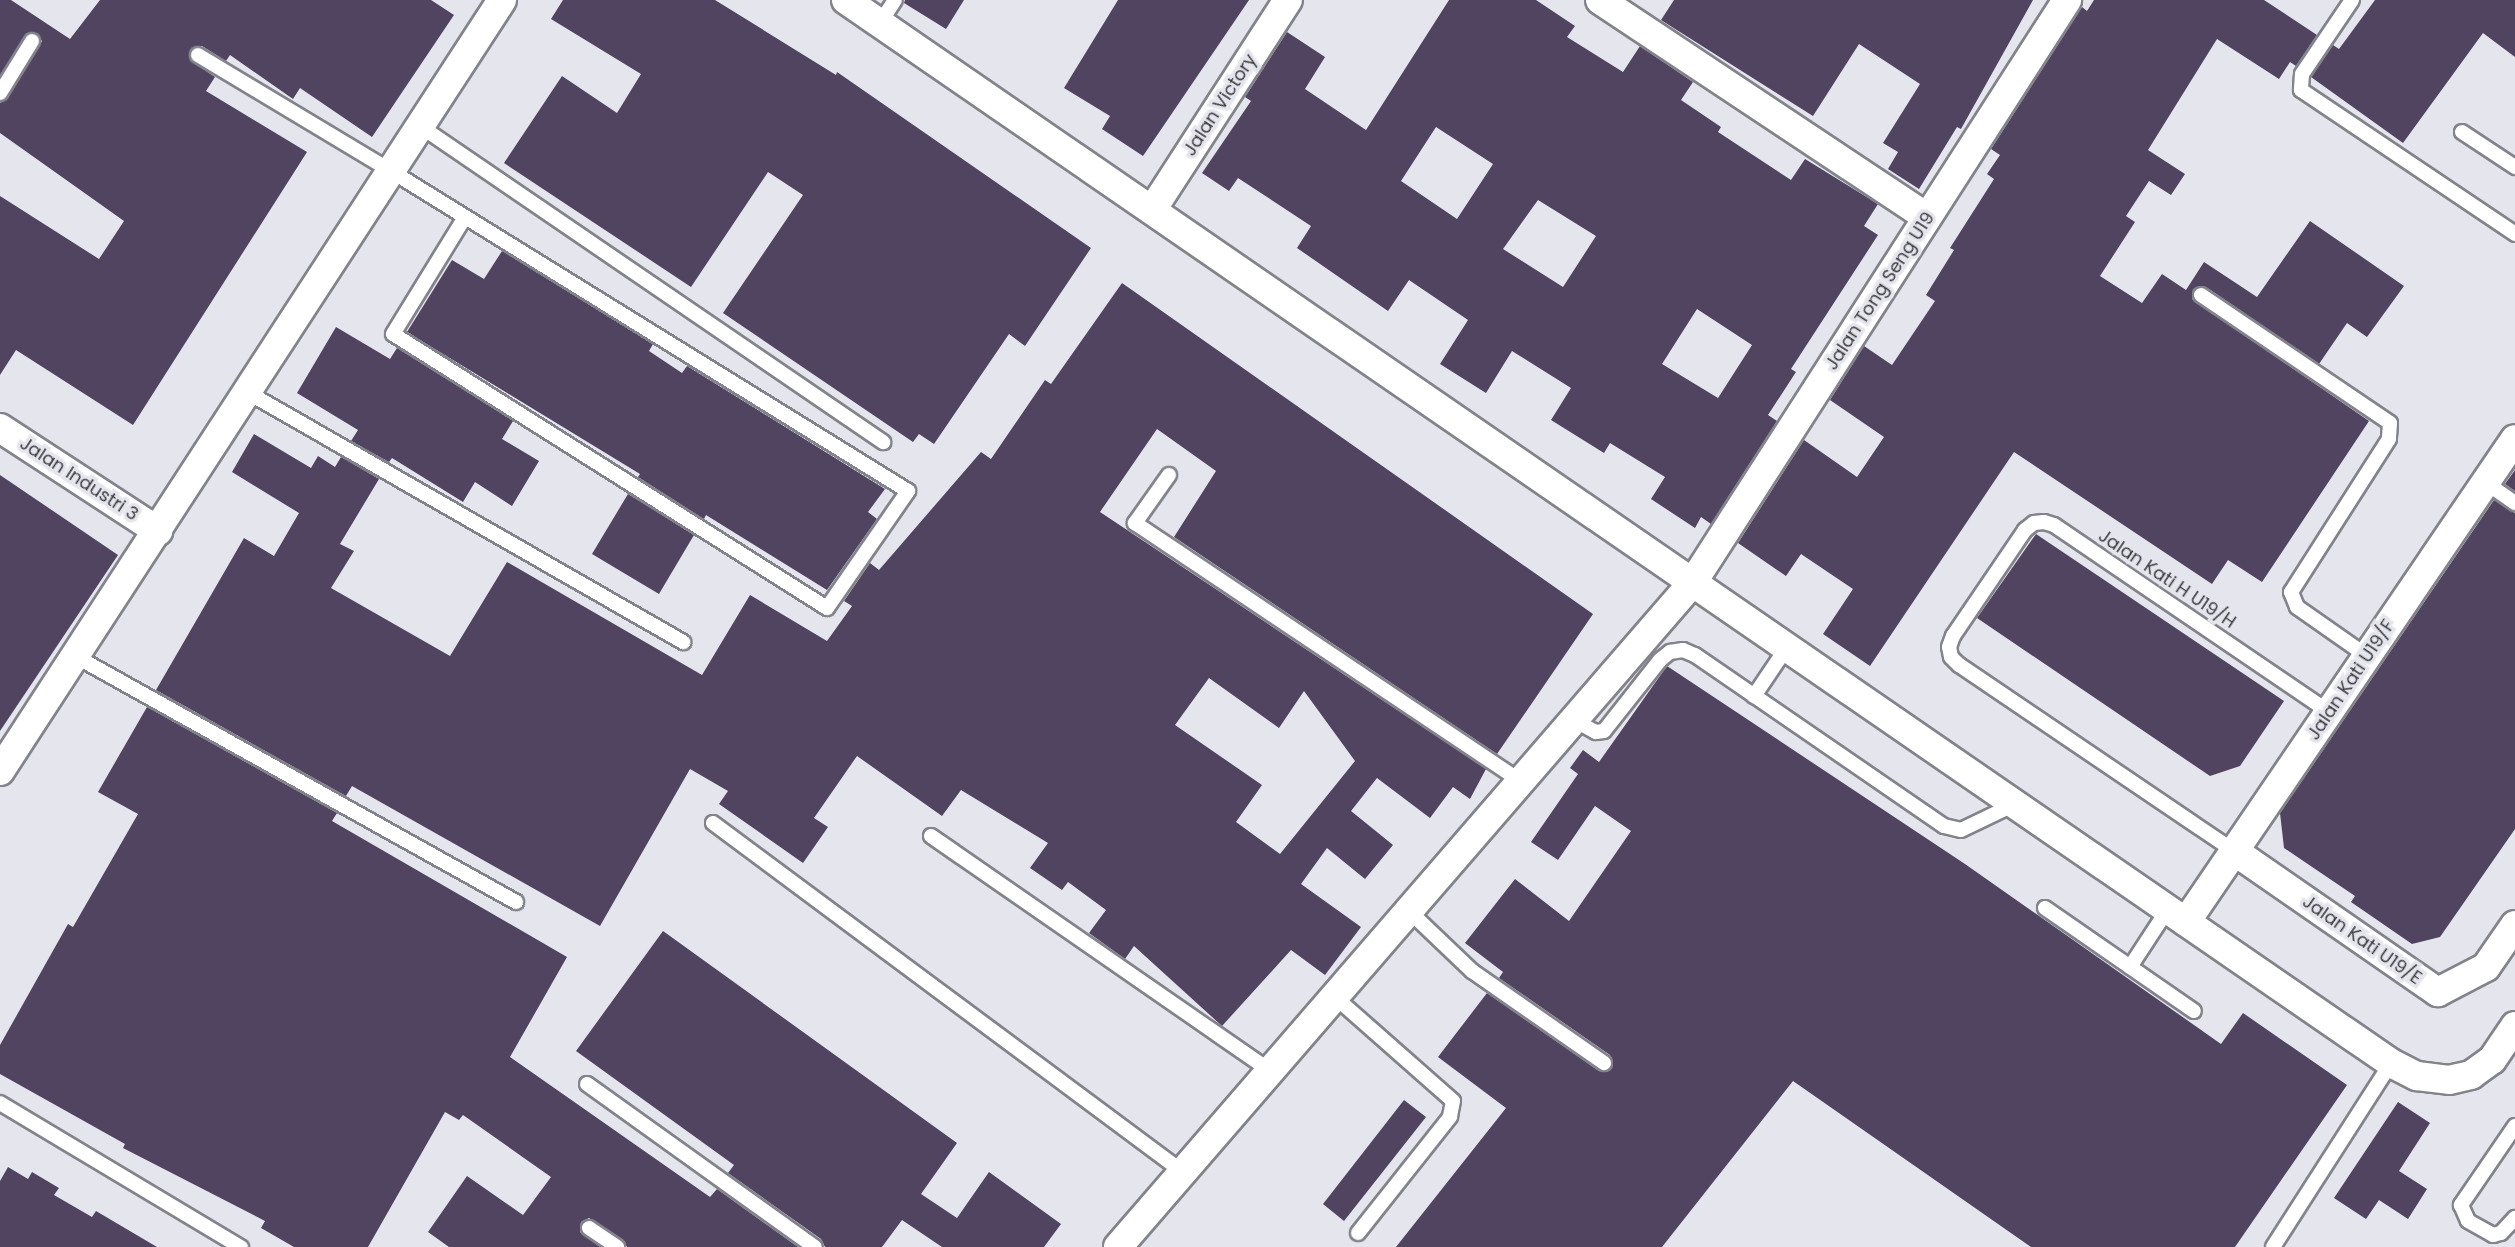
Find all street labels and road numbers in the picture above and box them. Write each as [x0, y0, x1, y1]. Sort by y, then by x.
street label: Jalan Victory [1179, 50, 1261, 160]
street label: Jalan Tong Seng U19 [1821, 208, 1939, 374]
street label: Jalan Industri 3 [16, 433, 142, 525]
street label: Jalan Kati H U19/H [2094, 525, 2240, 633]
street label: Jalan Kati U19/F [2303, 616, 2399, 744]
street label: Jalan Kati U19/E [2298, 891, 2426, 989]

